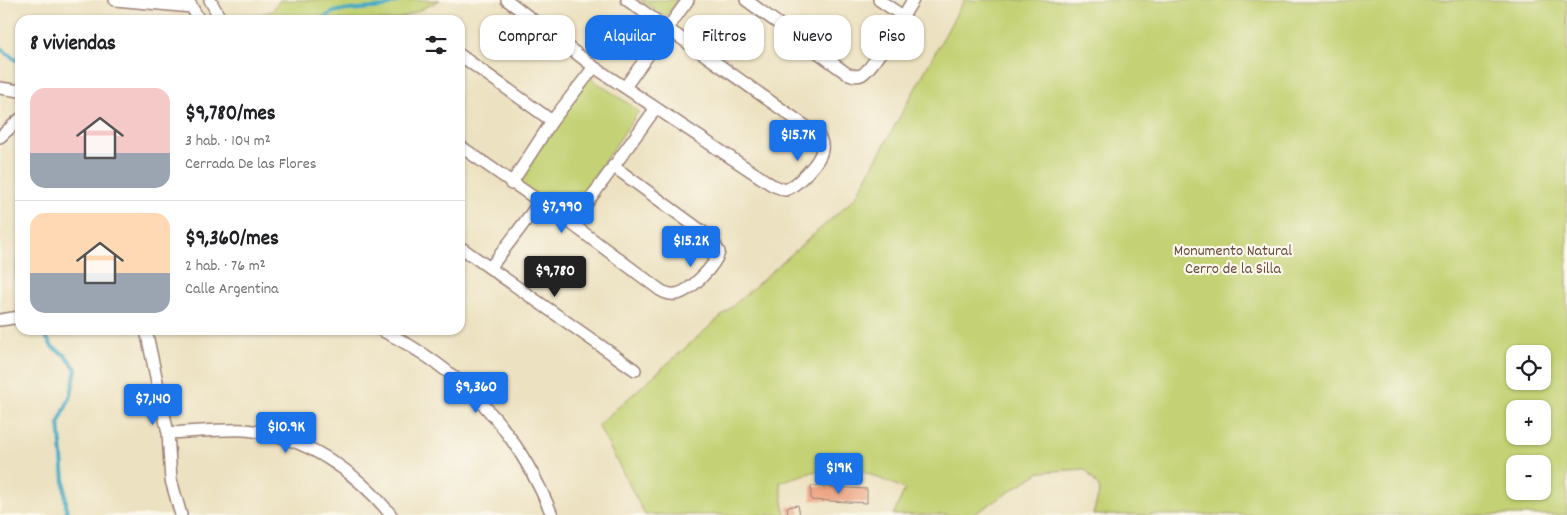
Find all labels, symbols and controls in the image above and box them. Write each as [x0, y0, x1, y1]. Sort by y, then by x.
chip: Comprar [480, 15, 575, 60]
chip: Alquilar [585, 15, 674, 60]
chip: Filtros [684, 15, 764, 60]
chip: Nuevo [774, 15, 851, 60]
chip: Piso [861, 15, 924, 60]
text: 8 viviendas [30, 30, 116, 60]
icon: filters [422, 31, 450, 59]
text: $9,780/mes [185, 100, 276, 130]
icon: home [70, 108, 130, 168]
pin: $15.7K [757, 120, 839, 162]
text: $15.7K [780, 124, 816, 147]
text: 3 hab. · 104 m² [185, 130, 271, 153]
text: Cerrada De las Flores [185, 153, 316, 176]
pin: $7,990 [521, 192, 603, 234]
text: $7,990 [542, 196, 582, 219]
text: $9,360/mes [185, 225, 279, 255]
pin: $15.2K [650, 226, 732, 268]
text: $15.2K [673, 230, 709, 253]
icon: home [70, 233, 130, 293]
park label: Monumento Natural Cerro de la Silla [1174, 240, 1292, 281]
text: 2 hab. · 76 m² [185, 255, 266, 278]
pin: $9,780 [514, 256, 596, 298]
text: $9,780 [535, 260, 575, 283]
text: Calle Argentina [185, 278, 279, 301]
map controls [1506, 345, 1551, 500]
button: locate [1506, 345, 1551, 390]
pin: $9,360 [435, 372, 517, 414]
text: $9,360 [455, 376, 497, 399]
pin: $7,140 [112, 384, 194, 426]
text: $7,140 [135, 388, 171, 411]
button: + [1506, 400, 1551, 445]
pin: $10.9K [245, 412, 327, 454]
text: $10.9K [267, 416, 305, 439]
pin: $19K [809, 452, 869, 495]
button: − [1506, 455, 1551, 500]
text: $19K [826, 457, 852, 480]

